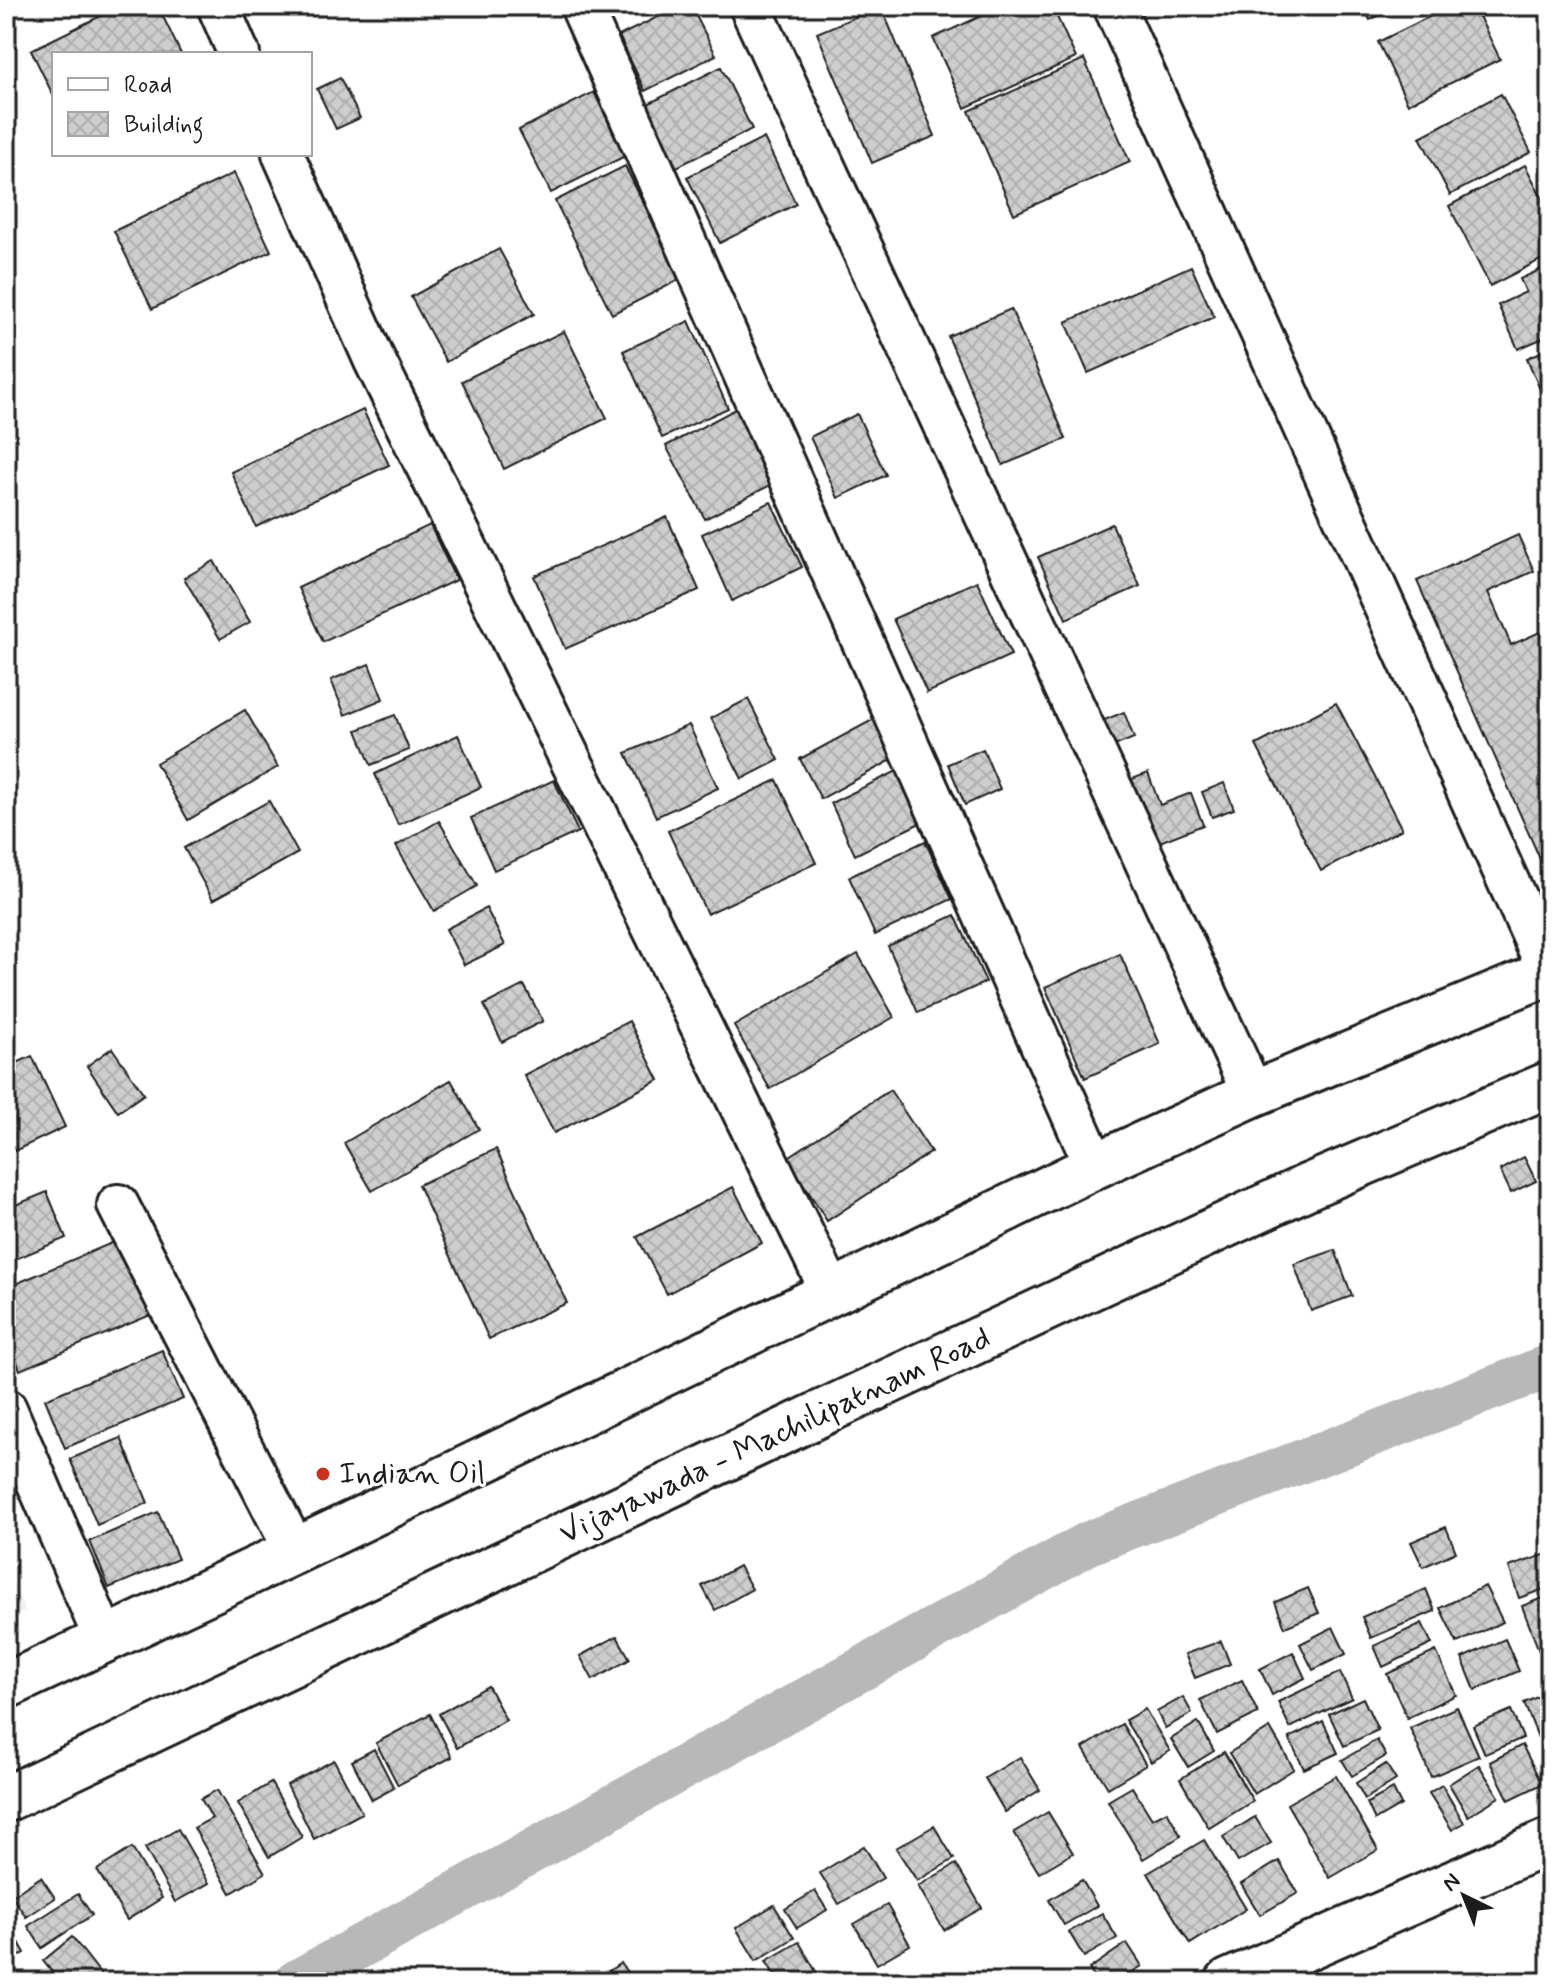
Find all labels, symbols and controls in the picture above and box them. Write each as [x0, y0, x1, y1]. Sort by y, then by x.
legend [52, 52, 312, 156]
text: Road [124, 70, 172, 101]
text: Building [124, 110, 204, 144]
street label: Vijayawada - Machilipatnam Road [553, 1317, 997, 1555]
place label: Indian Oil [339, 1453, 485, 1495]
marker: Indian Oil [314, 1465, 332, 1483]
north arrow [1424, 1856, 1504, 1936]
text: N [1437, 1868, 1467, 1898]

